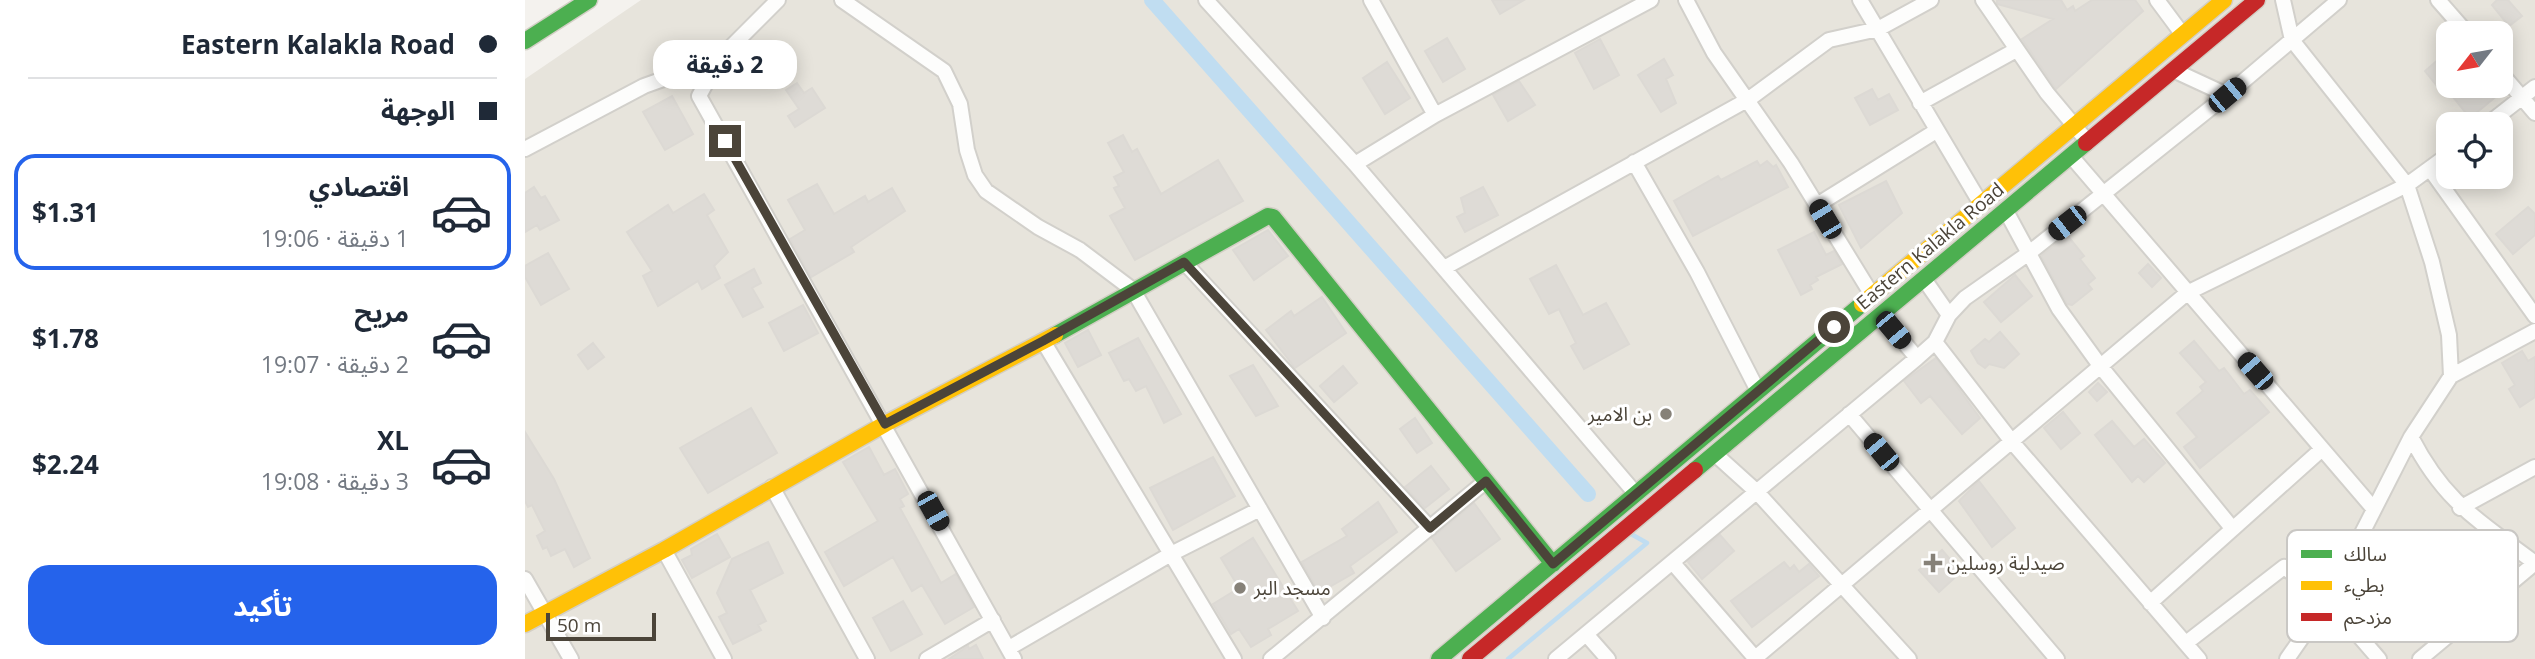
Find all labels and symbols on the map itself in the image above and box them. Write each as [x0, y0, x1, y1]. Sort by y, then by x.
north arrow [2436, 21, 2513, 98]
callout: 2 دقيقة [653, 40, 797, 88]
car [2205, 73, 2250, 117]
route end [709, 125, 741, 157]
street label: Eastern Kalakla Road [1851, 177, 2009, 315]
car [1806, 196, 1845, 242]
car [2044, 202, 2091, 244]
car [1872, 307, 1915, 353]
route start [1818, 311, 1850, 343]
car [2234, 348, 2277, 394]
place label: بن الامير [1587, 401, 1652, 427]
marker: بن الامير [1658, 406, 1674, 422]
car [1860, 429, 1903, 475]
car [914, 488, 953, 534]
legend [2287, 530, 2518, 642]
text: سالك [2344, 541, 2387, 567]
place label: صيدلية روسلين [1947, 550, 2065, 576]
marker: صيدلية روسلين [1925, 555, 1941, 571]
text: بطيء [2344, 572, 2384, 600]
place label: مسجد البر [1253, 575, 1331, 601]
marker: مسجد البر [1232, 580, 1248, 596]
text: مزدحم [2344, 604, 2392, 632]
scale bar [546, 610, 656, 642]

